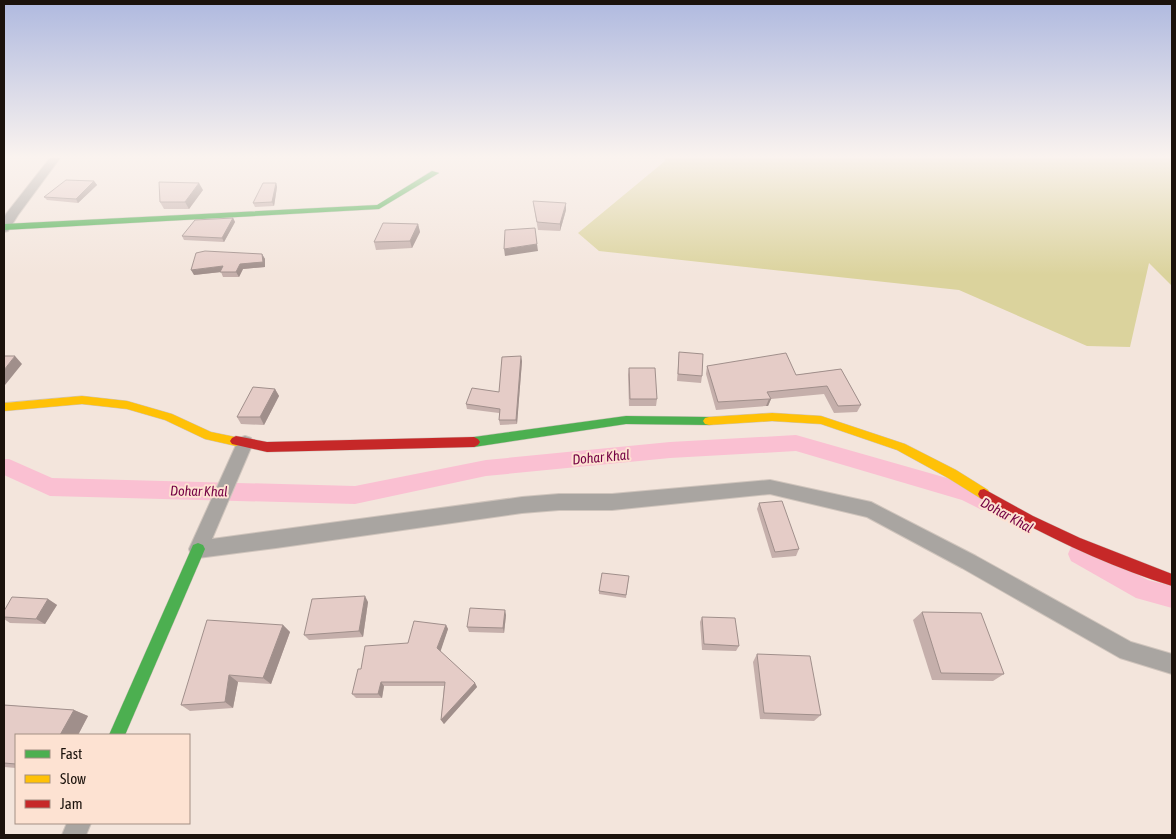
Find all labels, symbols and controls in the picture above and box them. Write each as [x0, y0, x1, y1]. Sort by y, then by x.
water label: Dohar Khal [572, 446, 631, 467]
water label: Dohar Khal [170, 482, 228, 500]
water label: Dohar Khal [978, 494, 1036, 536]
legend [15, 734, 190, 824]
text: Fast [60, 745, 82, 762]
text: Slow [60, 770, 86, 787]
text: Jam [60, 795, 83, 812]

